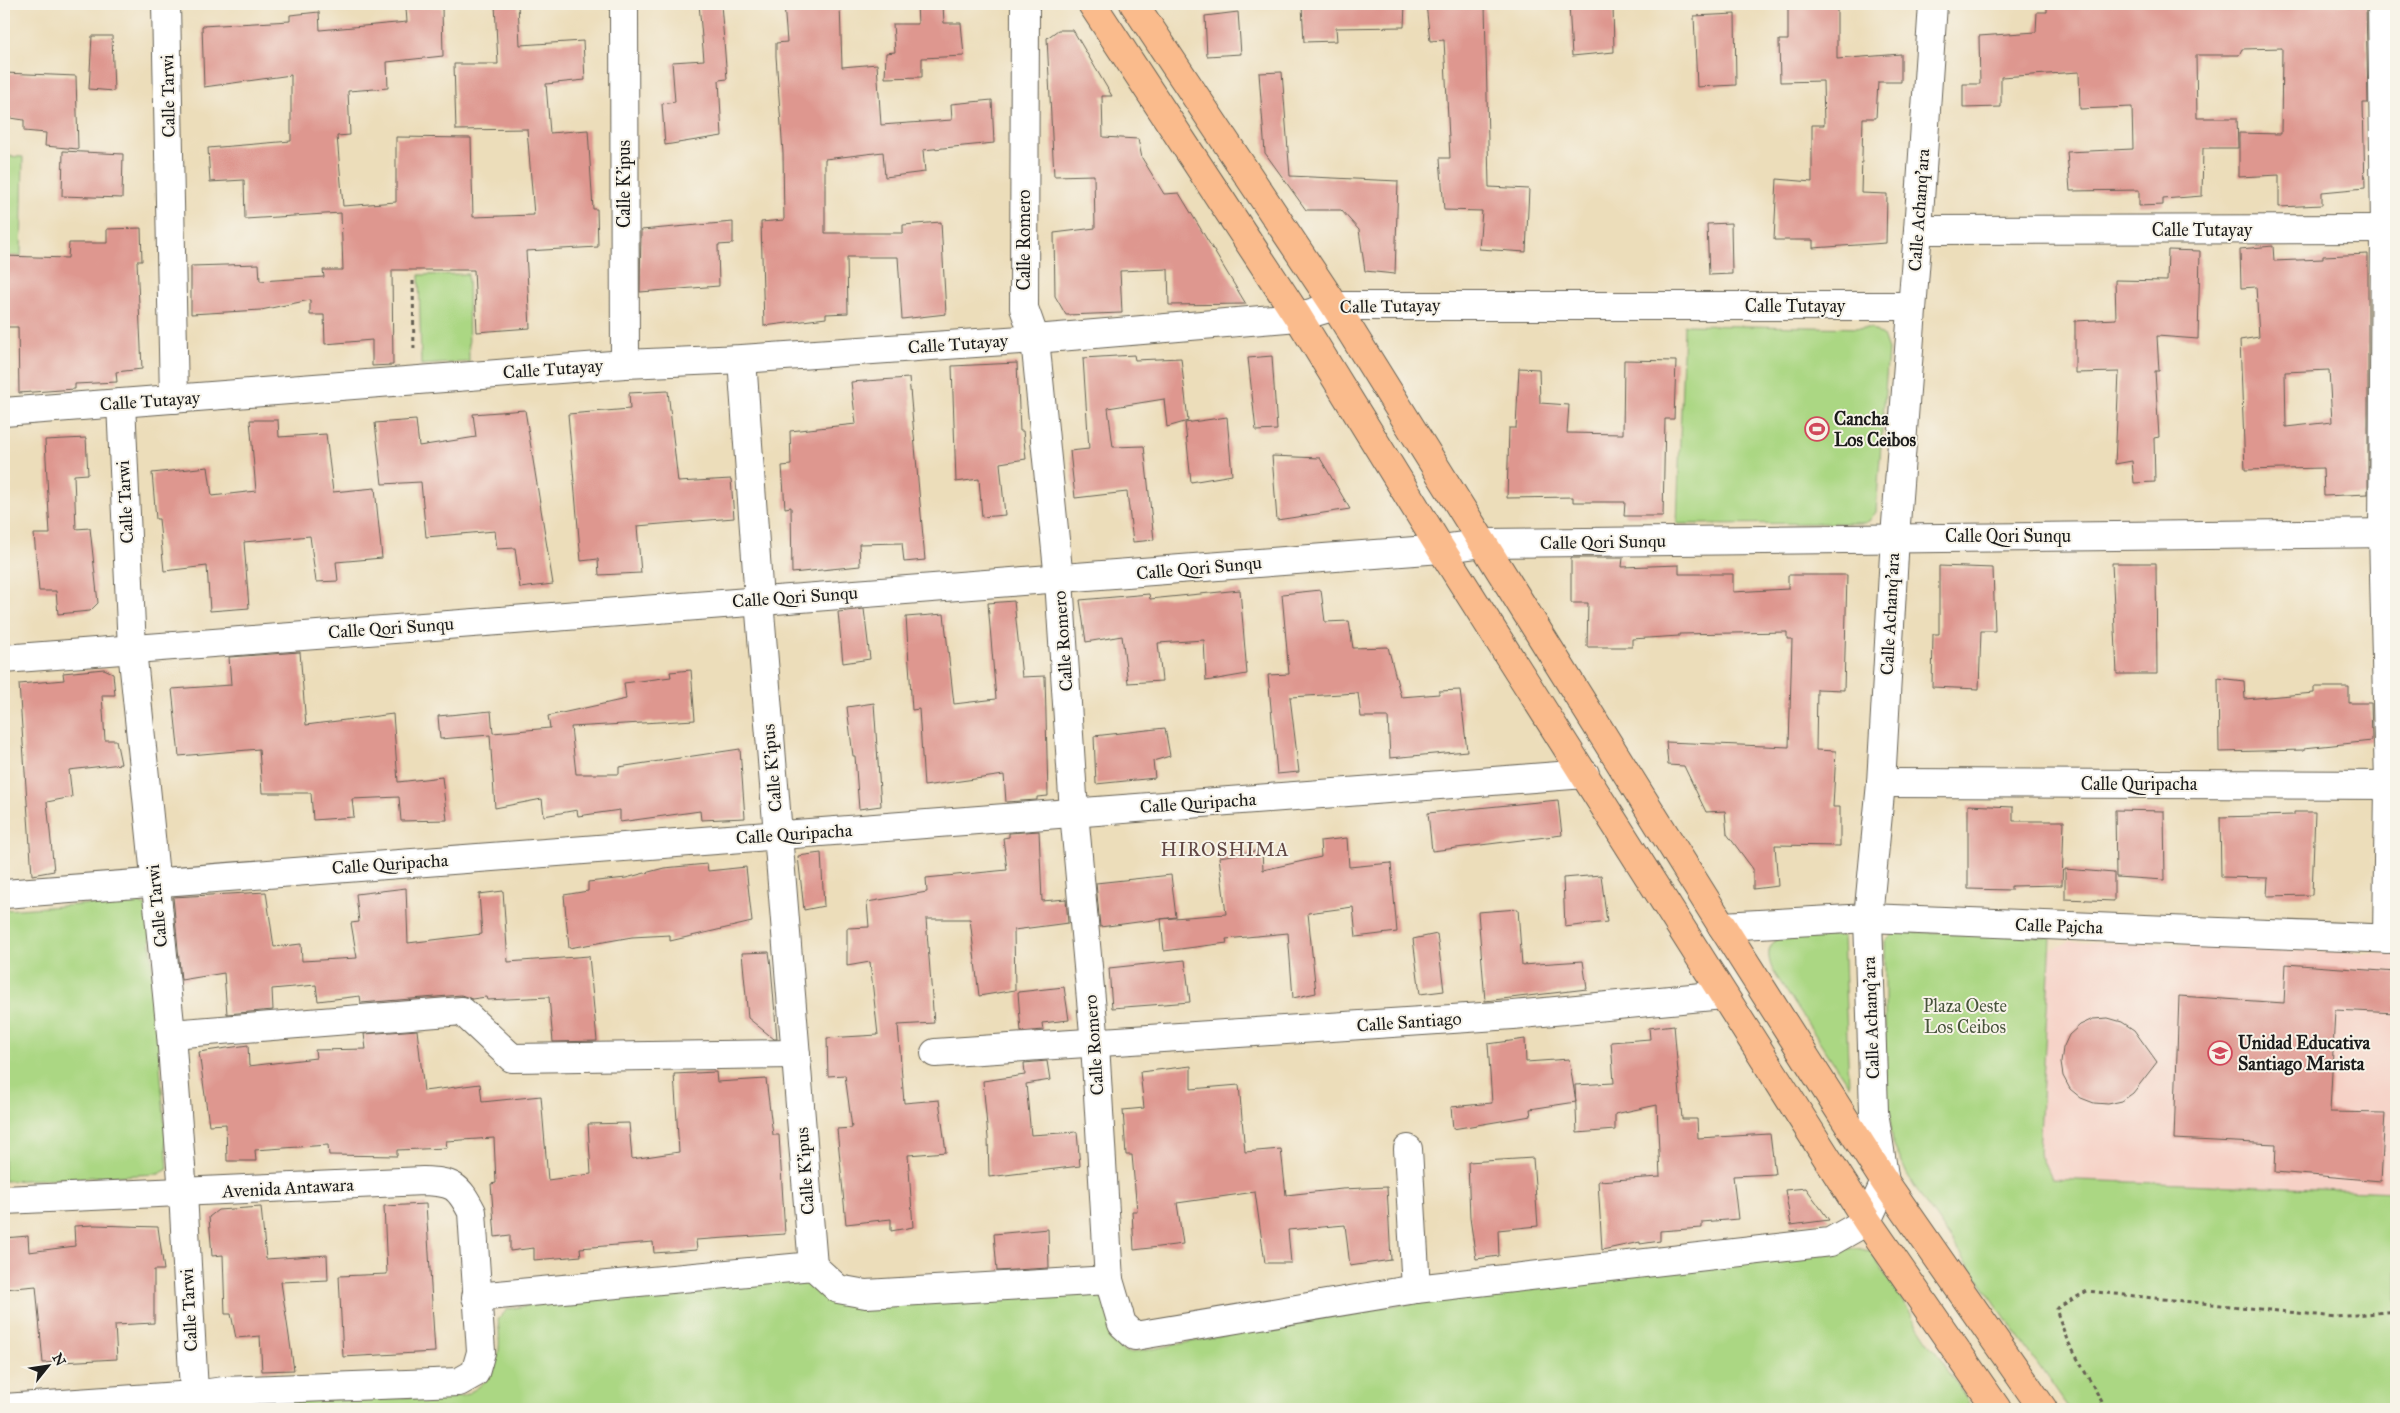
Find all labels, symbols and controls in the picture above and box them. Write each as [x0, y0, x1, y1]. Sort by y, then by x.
street label: Calle Tarwi [156, 54, 180, 138]
street label: Calle K'ipus [613, 140, 635, 228]
street label: Calle Achanq'ara [1904, 148, 1935, 272]
street label: Calle Romero [1013, 189, 1035, 291]
street label: Calle Tutayay [2152, 219, 2253, 241]
street label: Calle Tutayay [1340, 294, 1441, 318]
street label: Calle Tutayay [1745, 295, 1846, 317]
street label: Calle Tutayay [907, 329, 1009, 358]
street label: Calle Tutayay [502, 354, 604, 383]
street label: Calle Tutayay [99, 386, 201, 415]
place label: Cancha Los Ceibos [1834, 408, 1917, 451]
sports icon: Cancha Los Ceibos [1804, 416, 1830, 442]
street label: Calle Tarwi [112, 460, 138, 544]
street label: Calle Qori Sunqu [1945, 525, 2072, 548]
street label: Calle Qori Sunqu [1540, 530, 1667, 555]
street label: Calle Qori Sunqu [1135, 552, 1263, 585]
street label: Calle Achanq'ara [1876, 552, 1905, 676]
street label: Calle Qori Sunqu [731, 582, 859, 613]
street label: Calle Romero [1049, 590, 1077, 692]
street label: Calle Qori Sunqu [327, 613, 455, 644]
street label: Calle K'ipus [757, 723, 787, 813]
street label: Calle Quripacha [2081, 773, 2198, 795]
street label: Calle Quripacha [1139, 788, 1257, 818]
street label: Calle Quripacha [735, 819, 853, 849]
district label: HIROSHIMA [1161, 838, 1289, 861]
street label: Calle Quripacha [331, 849, 449, 879]
street label: Calle Tarwi [142, 863, 172, 949]
street label: Calle Pajcha [2015, 913, 2104, 939]
street label: Calle Achanq'ara [1858, 956, 1885, 1080]
street label: Calle Romero [1080, 994, 1108, 1096]
park label: Plaza Oeste Los Ceibos [1923, 995, 2007, 1038]
street label: Calle Santiago [1356, 1007, 1462, 1038]
place label: Unidad Educativa Santiago Marista [2238, 1032, 2370, 1076]
school or university icon: Unidad Educativa Santiago Marista [2207, 1040, 2233, 1066]
street label: Calle K'ipus [791, 1126, 819, 1216]
street label: Avenida Antawara [221, 1174, 355, 1202]
street label: Calle Tarwi [176, 1268, 202, 1352]
north arrow [22, 1340, 72, 1390]
text: N [48, 1350, 69, 1369]

